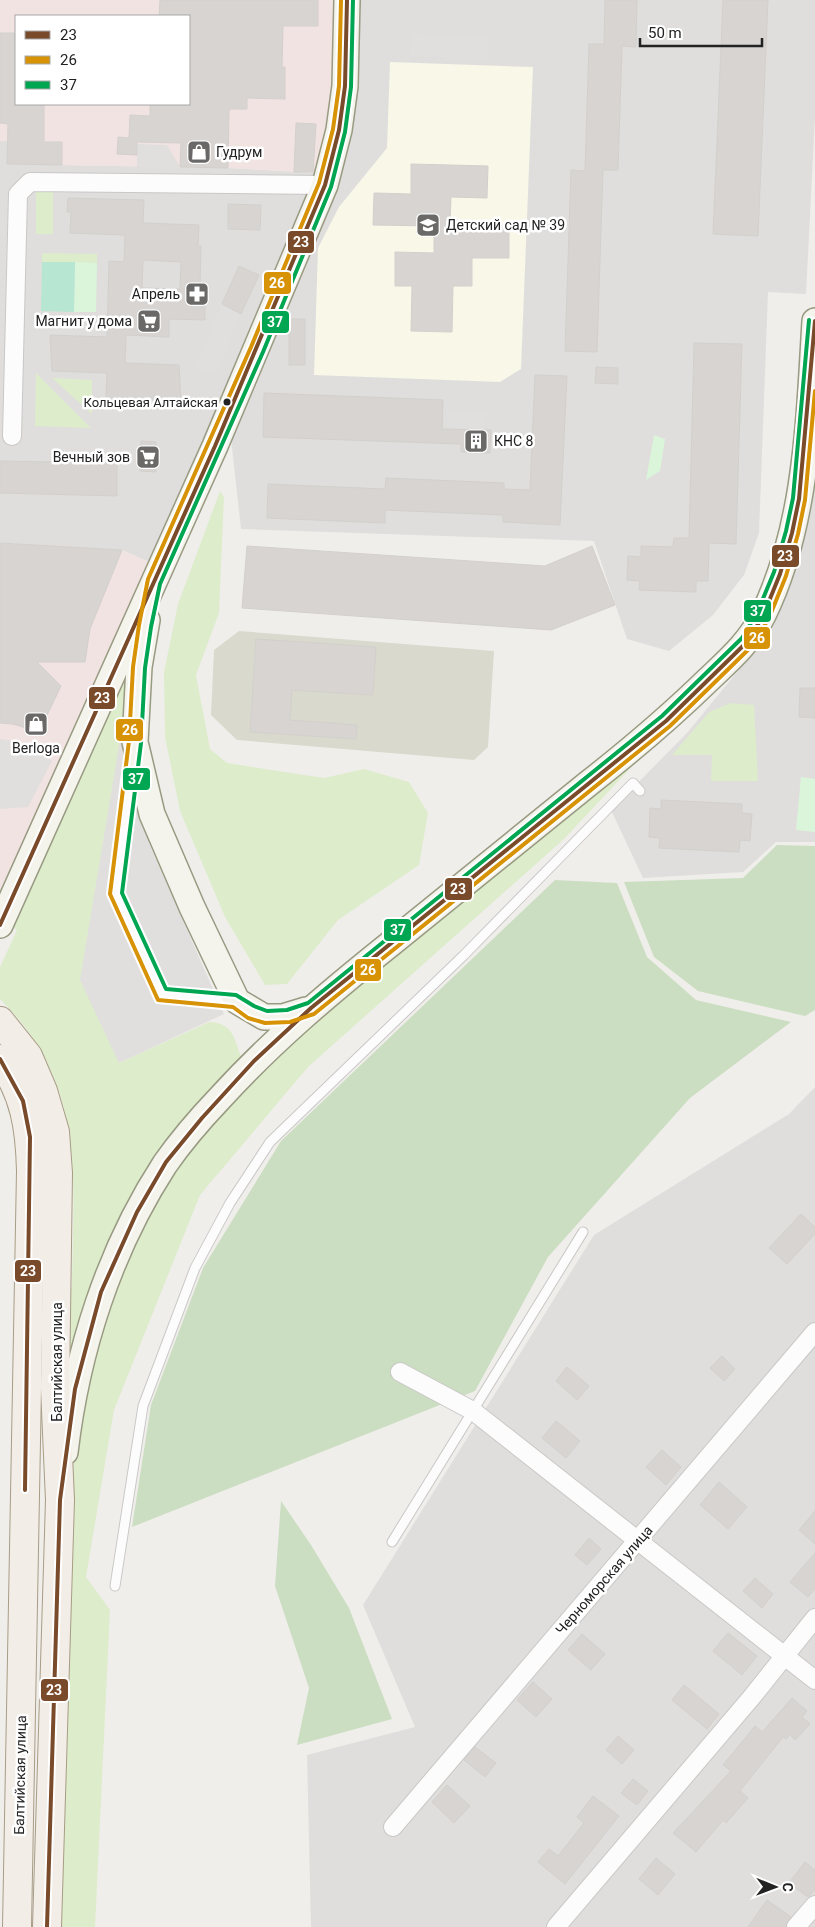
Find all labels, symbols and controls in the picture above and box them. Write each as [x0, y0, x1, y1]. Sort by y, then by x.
legend [15, 15, 190, 105]
scale bar [640, 15, 762, 47]
text: 50 m [648, 24, 682, 42]
text: 23 [60, 26, 77, 44]
text: 26 [60, 51, 77, 69]
text: 37 [60, 76, 77, 94]
shop icon: Гудрум [186, 139, 212, 165]
place label: Гудрум [216, 144, 262, 160]
school or university icon: Детский сад № 39 [415, 212, 441, 238]
place label: Детский сад № 39 [446, 217, 565, 233]
line badge: 23 [287, 230, 315, 254]
text: 23 [293, 234, 309, 250]
line badge: 26 [263, 271, 292, 295]
text: 26 [269, 275, 285, 291]
pharmacy icon: Апрель [184, 281, 210, 307]
place label: Апрель [132, 286, 180, 302]
supermarket icon: Магнит у дома [136, 308, 162, 334]
line badge: 37 [261, 310, 290, 334]
place label: Магнит у дома [35, 313, 132, 329]
text: 37 [267, 314, 283, 330]
place label: Кольцевая Алтайская [84, 395, 218, 410]
marker: Кольцевая Алтайская [222, 397, 232, 407]
building icon: КНС 8 [463, 428, 489, 454]
place label: КНС 8 [494, 433, 534, 449]
supermarket icon: Вечный зов [135, 444, 161, 470]
place label: Вечный зов [53, 449, 130, 465]
line badge: 23 [771, 544, 800, 568]
text: 23 [777, 548, 793, 564]
line badge: 37 [743, 599, 772, 623]
text: 37 [750, 603, 766, 619]
line badge: 26 [743, 626, 771, 650]
text: 26 [749, 630, 765, 646]
line badge: 23 [88, 686, 116, 710]
text: 23 [94, 690, 110, 706]
shop icon: Berloga [23, 711, 49, 737]
line badge: 26 [115, 718, 144, 742]
text: 26 [122, 722, 138, 738]
place label: Berloga [12, 740, 60, 756]
line badge: 37 [122, 767, 151, 791]
text: 37 [128, 771, 144, 787]
line badge: 23 [444, 877, 473, 901]
text: 23 [450, 881, 466, 897]
line badge: 37 [383, 918, 412, 942]
text: 37 [390, 922, 406, 938]
line badge: 26 [354, 958, 382, 982]
text: 26 [360, 962, 376, 978]
line badge: 23 [14, 1259, 42, 1283]
text: 23 [20, 1263, 36, 1279]
street label: Балтийская улица [49, 1302, 65, 1422]
street label: Черноморская улица [552, 1522, 656, 1638]
line badge: 23 [40, 1678, 69, 1702]
text: 23 [46, 1682, 62, 1698]
street label: Балтийская улица [11, 1715, 29, 1835]
north arrow [750, 1862, 800, 1912]
text: С [780, 1883, 796, 1892]

